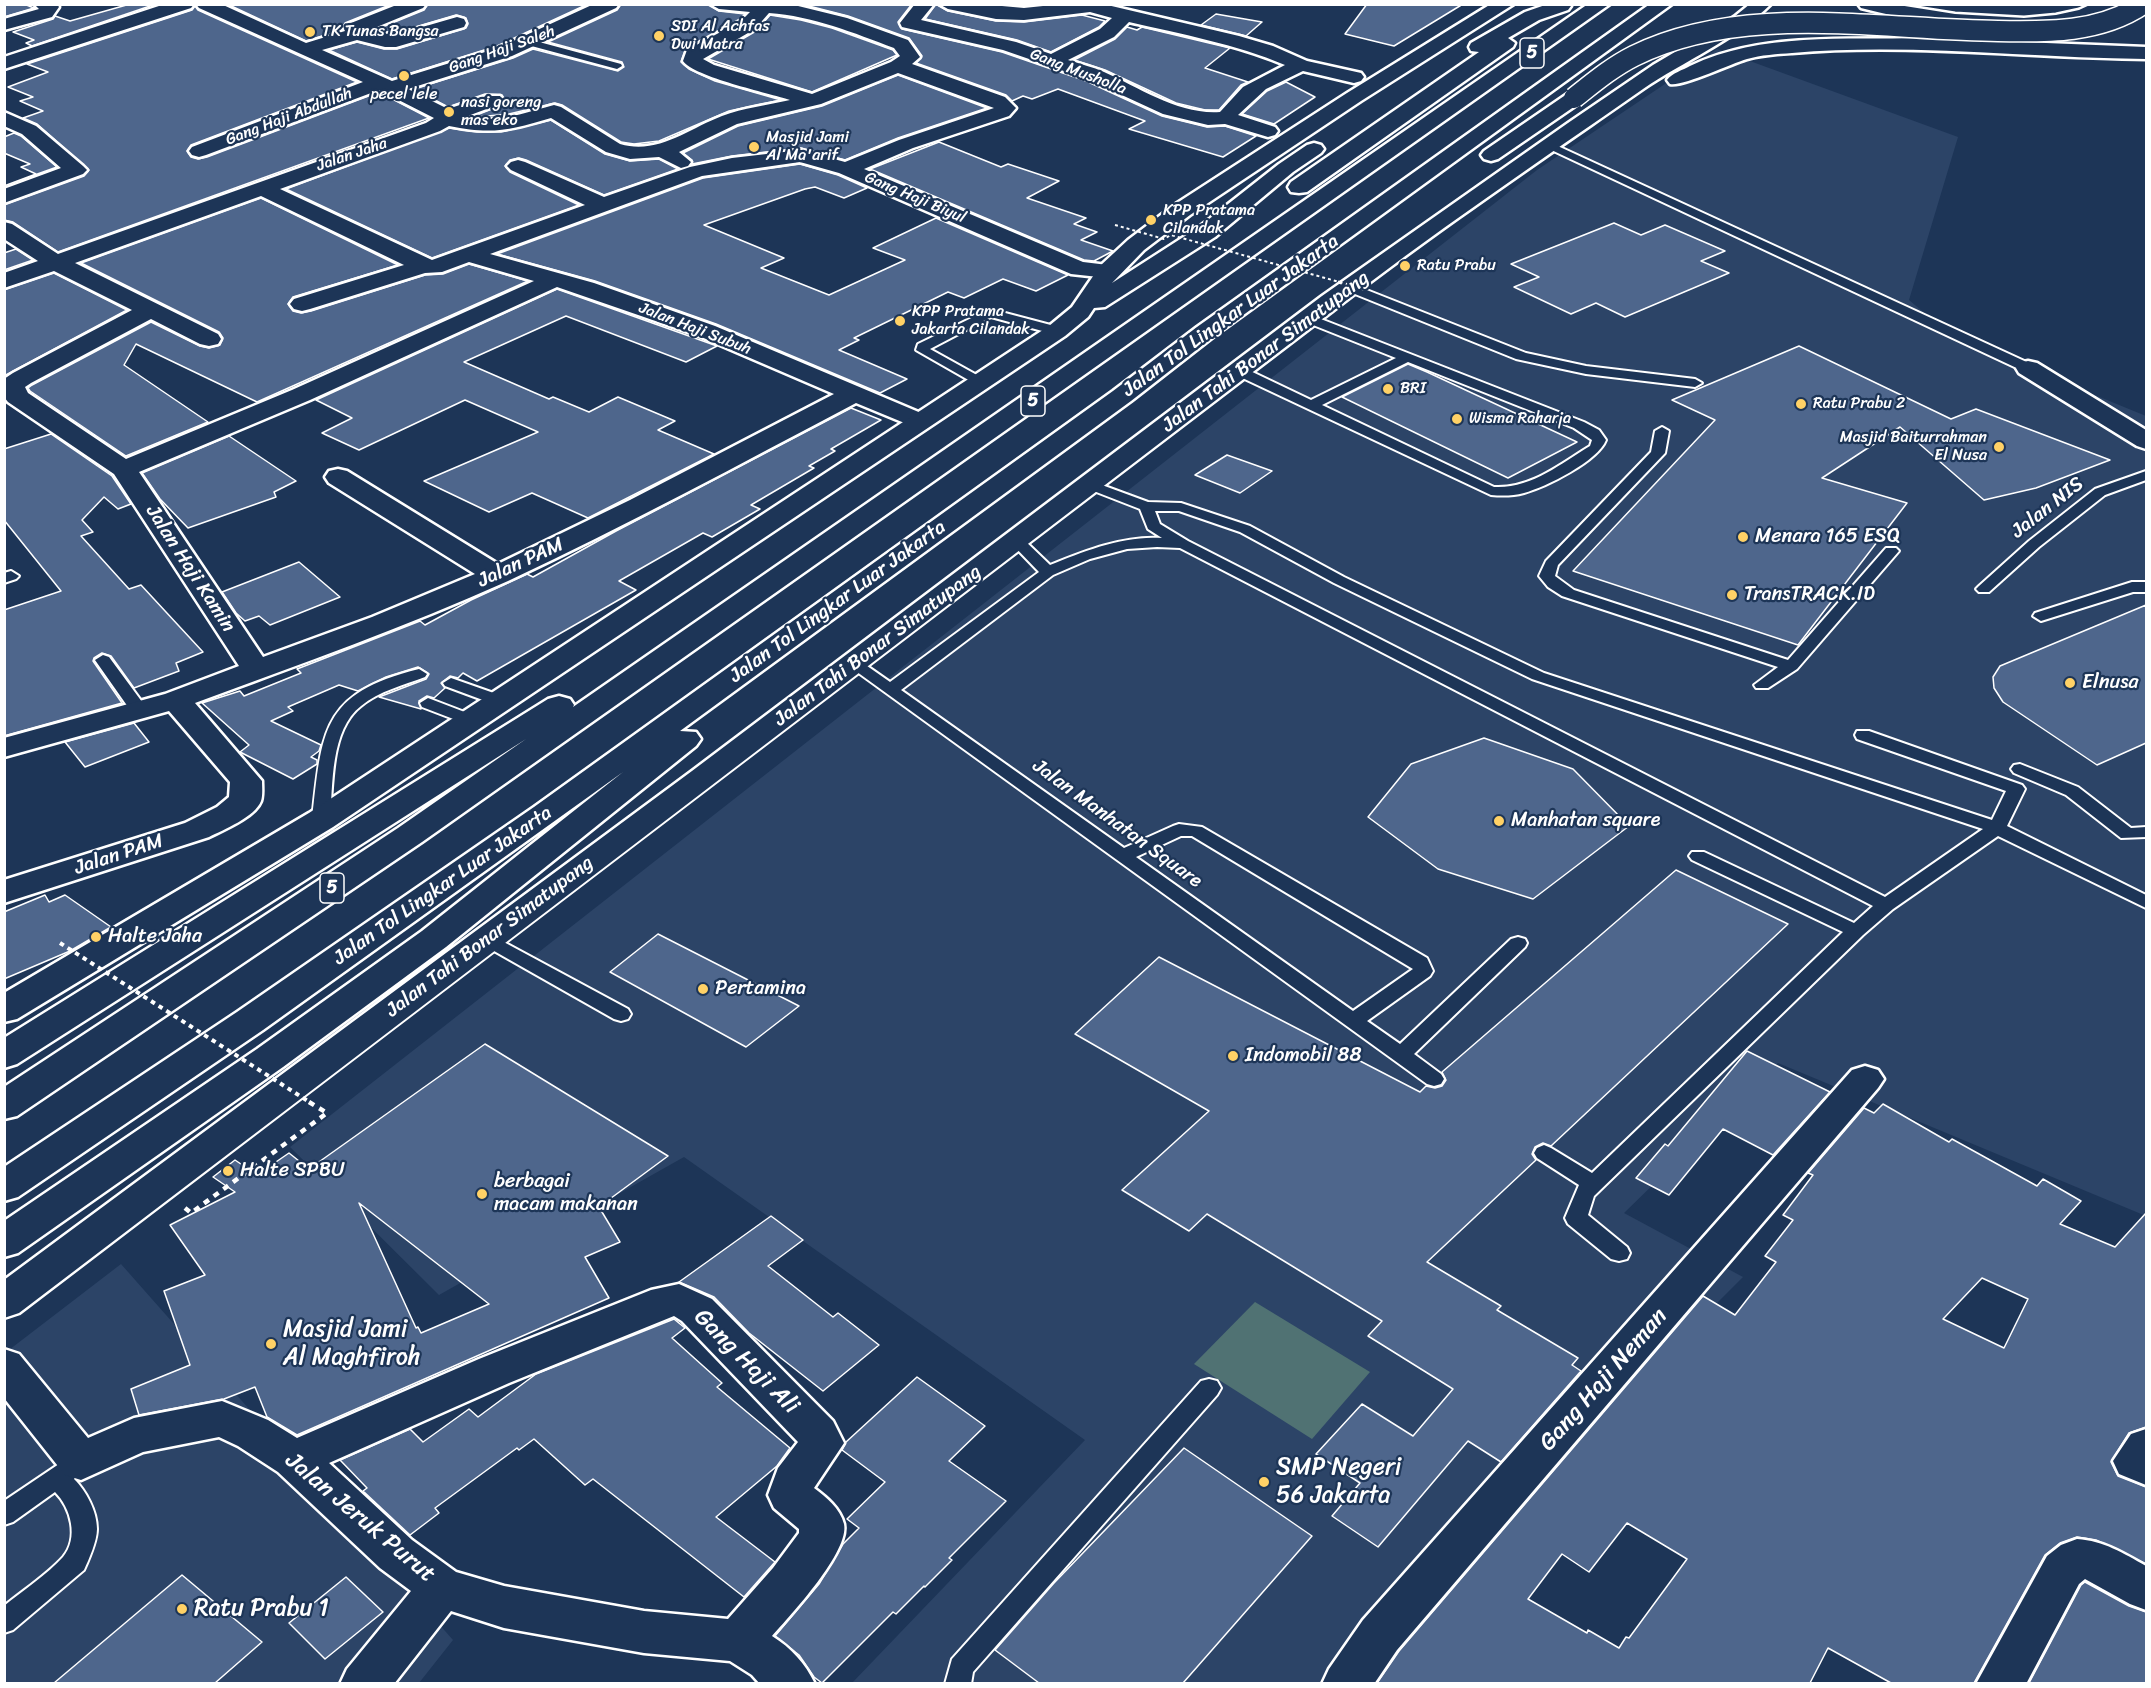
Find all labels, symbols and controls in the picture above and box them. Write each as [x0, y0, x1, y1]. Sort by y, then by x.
place label: SDI Al Achfas Dwi Matra [671, 17, 770, 55]
place label: TK Tunas Bangsa [322, 22, 438, 42]
street label: Gang Haji Saleh [446, 22, 558, 78]
marker: TK Tunas Bangsa [303, 25, 317, 39]
marker: SDI Al Achfas Dwi Matra [652, 29, 666, 43]
road number: 5 [1520, 38, 1544, 68]
street label: Gang Musholla [1027, 45, 1129, 99]
marker: pecel lele [397, 69, 411, 83]
street label: Gang Haji Abdullah [223, 84, 355, 150]
place label: pecel lele [370, 85, 438, 105]
place label: nasi goreng mas eko [461, 93, 541, 131]
marker: nasi goreng mas eko [442, 105, 456, 119]
place label: Masjid Jami Al Ma'arif [766, 128, 849, 166]
street label: Jalan Jaha [314, 134, 390, 176]
marker: Masjid Jami Al Ma'arif [747, 140, 761, 154]
street label: Gang Haji Biyul [862, 168, 968, 228]
place label: KPP Pratama Cilandak [1163, 201, 1255, 239]
marker: KPP Pratama Cilandak [1144, 213, 1158, 227]
street label: Jalan Tol Lingkar Luar Jakarta [1118, 230, 1344, 402]
place label: Ratu Prabu [1417, 256, 1496, 276]
marker: Ratu Prabu [1398, 259, 1412, 273]
street label: Jalan Tahi Bonar Simatupang [1158, 266, 1374, 438]
street label: Jalan Haji Subuh [636, 299, 754, 359]
place label: KPP Pratama Jakarta Cilandak [912, 302, 1030, 340]
marker: KPP Pratama Jakarta Cilandak [893, 314, 907, 328]
place label: BRI [1400, 379, 1426, 399]
marker: BRI [1381, 382, 1395, 396]
road number: 5 [1021, 386, 1045, 416]
place label: Ratu Prabu 2 [1813, 394, 1905, 414]
marker: Ratu Prabu 2 [1794, 397, 1808, 411]
place label: Wisma Raharja [1469, 409, 1571, 429]
marker: Wisma Raharja [1450, 412, 1464, 426]
place label: Masjid Baiturrahman El Nusa [1840, 428, 1987, 466]
marker: Masjid Baiturrahman El Nusa [1992, 440, 2006, 454]
street label: Jalan NIS [2007, 472, 2089, 544]
street label: Jalan Haji Kamin [140, 501, 240, 637]
street label: Jalan Tol Lingkar Luar Jakarta [725, 516, 951, 688]
place label: Menara 165 ESQ [1755, 525, 1900, 549]
marker: Menara 165 ESQ [1736, 530, 1750, 544]
street label: Jalan PAM [474, 533, 568, 593]
street label: Jalan Tahi Bonar Simatupang [770, 560, 986, 732]
place label: TransTRACK.ID [1744, 583, 1875, 607]
marker: TransTRACK.ID [1725, 588, 1739, 602]
place label: Elnusa [2082, 671, 2139, 695]
marker: Elnusa [2063, 676, 2077, 690]
street label: Jalan Manhatan Square [1028, 754, 1206, 894]
street label: Jalan Tol Lingkar Luar Jakarta [329, 801, 557, 971]
place label: Manhatan square [1511, 809, 1660, 833]
marker: Manhatan square [1492, 814, 1506, 828]
street label: Jalan PAM [72, 829, 166, 881]
street label: Jalan Tahi Bonar Simatupang [382, 851, 598, 1023]
road number: 5 [320, 873, 344, 903]
place label: Halte Jaha [108, 925, 202, 949]
marker: Halte Jaha [89, 930, 103, 944]
place label: Pertamina [715, 977, 806, 1001]
marker: Pertamina [696, 982, 710, 996]
place label: Indomobil 88 [1245, 1044, 1361, 1068]
marker: Indomobil 88 [1226, 1049, 1240, 1063]
place label: Halte SPBU [240, 1159, 344, 1183]
marker: Halte SPBU [221, 1164, 235, 1178]
place label: berbagai macam makanan [494, 1170, 638, 1217]
marker: berbagai macam makanan [475, 1187, 489, 1201]
street label: Gang Haji Neman [1534, 1302, 1674, 1458]
street label: Gang Haji Ali [687, 1303, 805, 1421]
place label: Masjid Jami Al Maghfiroh [283, 1316, 421, 1372]
marker: Masjid Jami Al Maghfiroh [264, 1337, 278, 1351]
street label: Jalan Jeruk Purut [279, 1447, 441, 1589]
place label: SMP Negeri 56 Jakarta [1276, 1454, 1401, 1510]
marker: SMP Negeri 56 Jakarta [1257, 1475, 1271, 1489]
place label: Ratu Prabu 1 [194, 1595, 329, 1623]
marker: Ratu Prabu 1 [175, 1602, 189, 1616]

